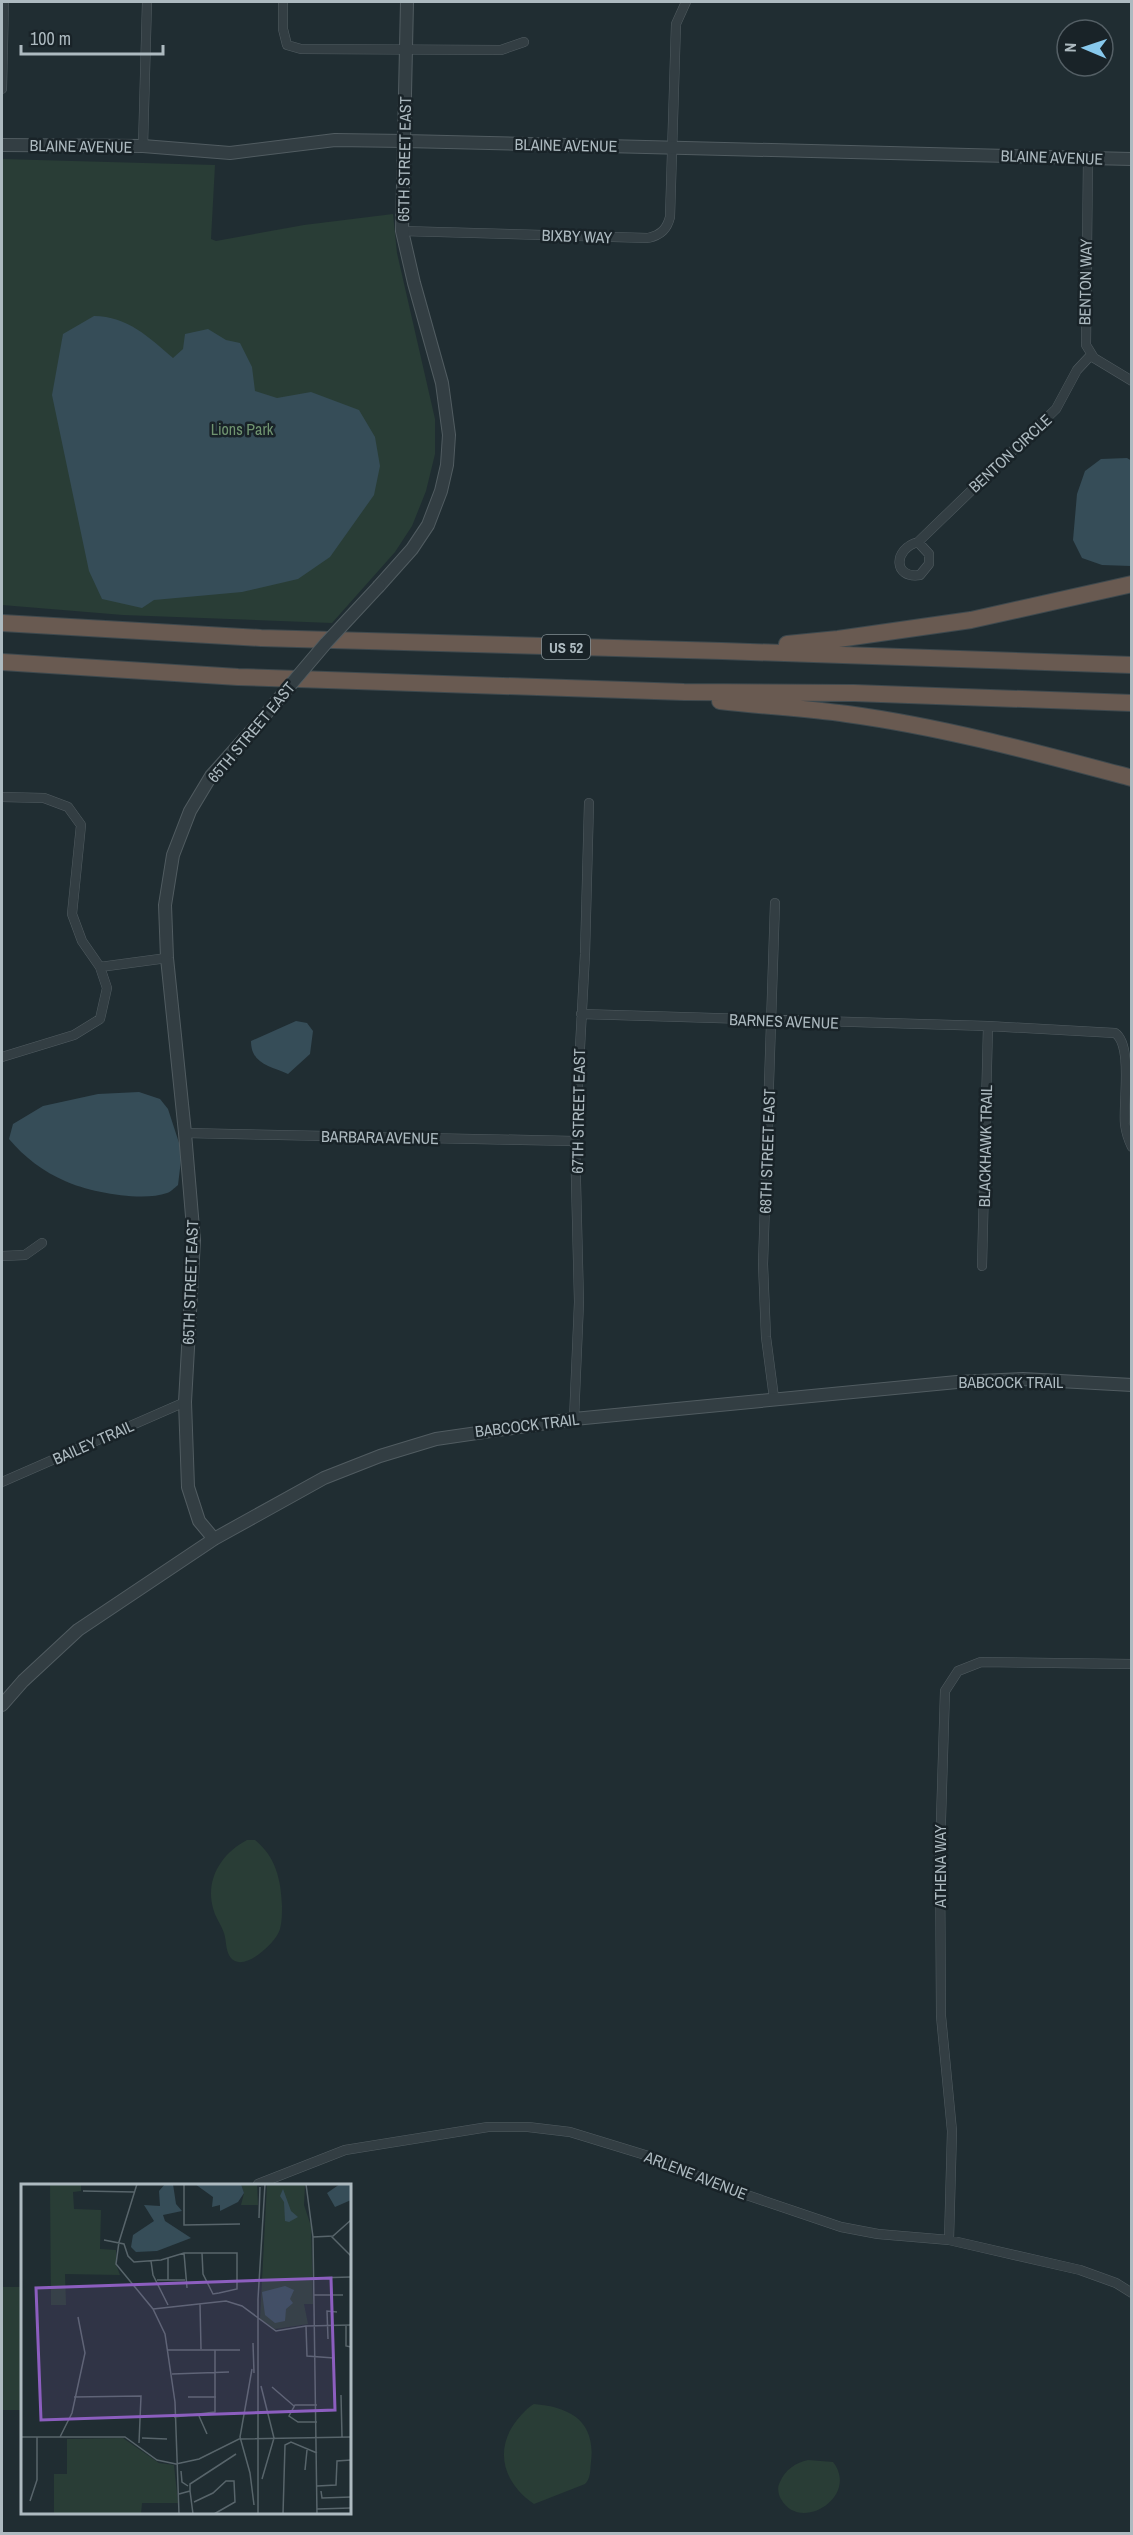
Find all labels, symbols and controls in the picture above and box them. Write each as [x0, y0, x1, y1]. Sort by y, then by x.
scale bar [21, 18, 164, 56]
north arrow [1055, 18, 1115, 78]
text: 100 m [30, 26, 71, 51]
text: N [1059, 42, 1081, 53]
street label: 65TH STREET EAST [392, 96, 416, 222]
street label: BLAINE AVENUE [515, 133, 617, 157]
street label: BLAINE AVENUE [30, 134, 132, 158]
street label: BLAINE AVENUE [1000, 144, 1104, 170]
street label: BIXBY WAY [541, 224, 613, 248]
street label: BENTON WAY [1073, 238, 1097, 325]
street label: BENTON CIRCLE [964, 409, 1056, 497]
park label: Lions Park [211, 418, 274, 440]
road number: US 52 [542, 635, 590, 659]
street label: 65TH STREET EAST [202, 677, 300, 787]
street label: BARNES AVENUE [729, 1008, 839, 1034]
street label: 67TH STREET EAST [566, 1048, 590, 1174]
street label: BLACKHAWK TRAIL [973, 1084, 997, 1207]
street label: 68TH STREET EAST [754, 1088, 780, 1214]
street label: BARBARA AVENUE [321, 1125, 439, 1149]
street label: 65TH STREET EAST [177, 1219, 203, 1345]
street label: BABCOCK TRAIL [959, 1371, 1064, 1393]
street label: BABCOCK TRAIL [474, 1408, 581, 1442]
street label: BAILEY TRAIL [49, 1414, 138, 1470]
street label: ATHENA WAY [929, 1824, 951, 1909]
street label: ARLENE AVENUE [641, 2145, 751, 2205]
inset map [21, 2184, 351, 2514]

